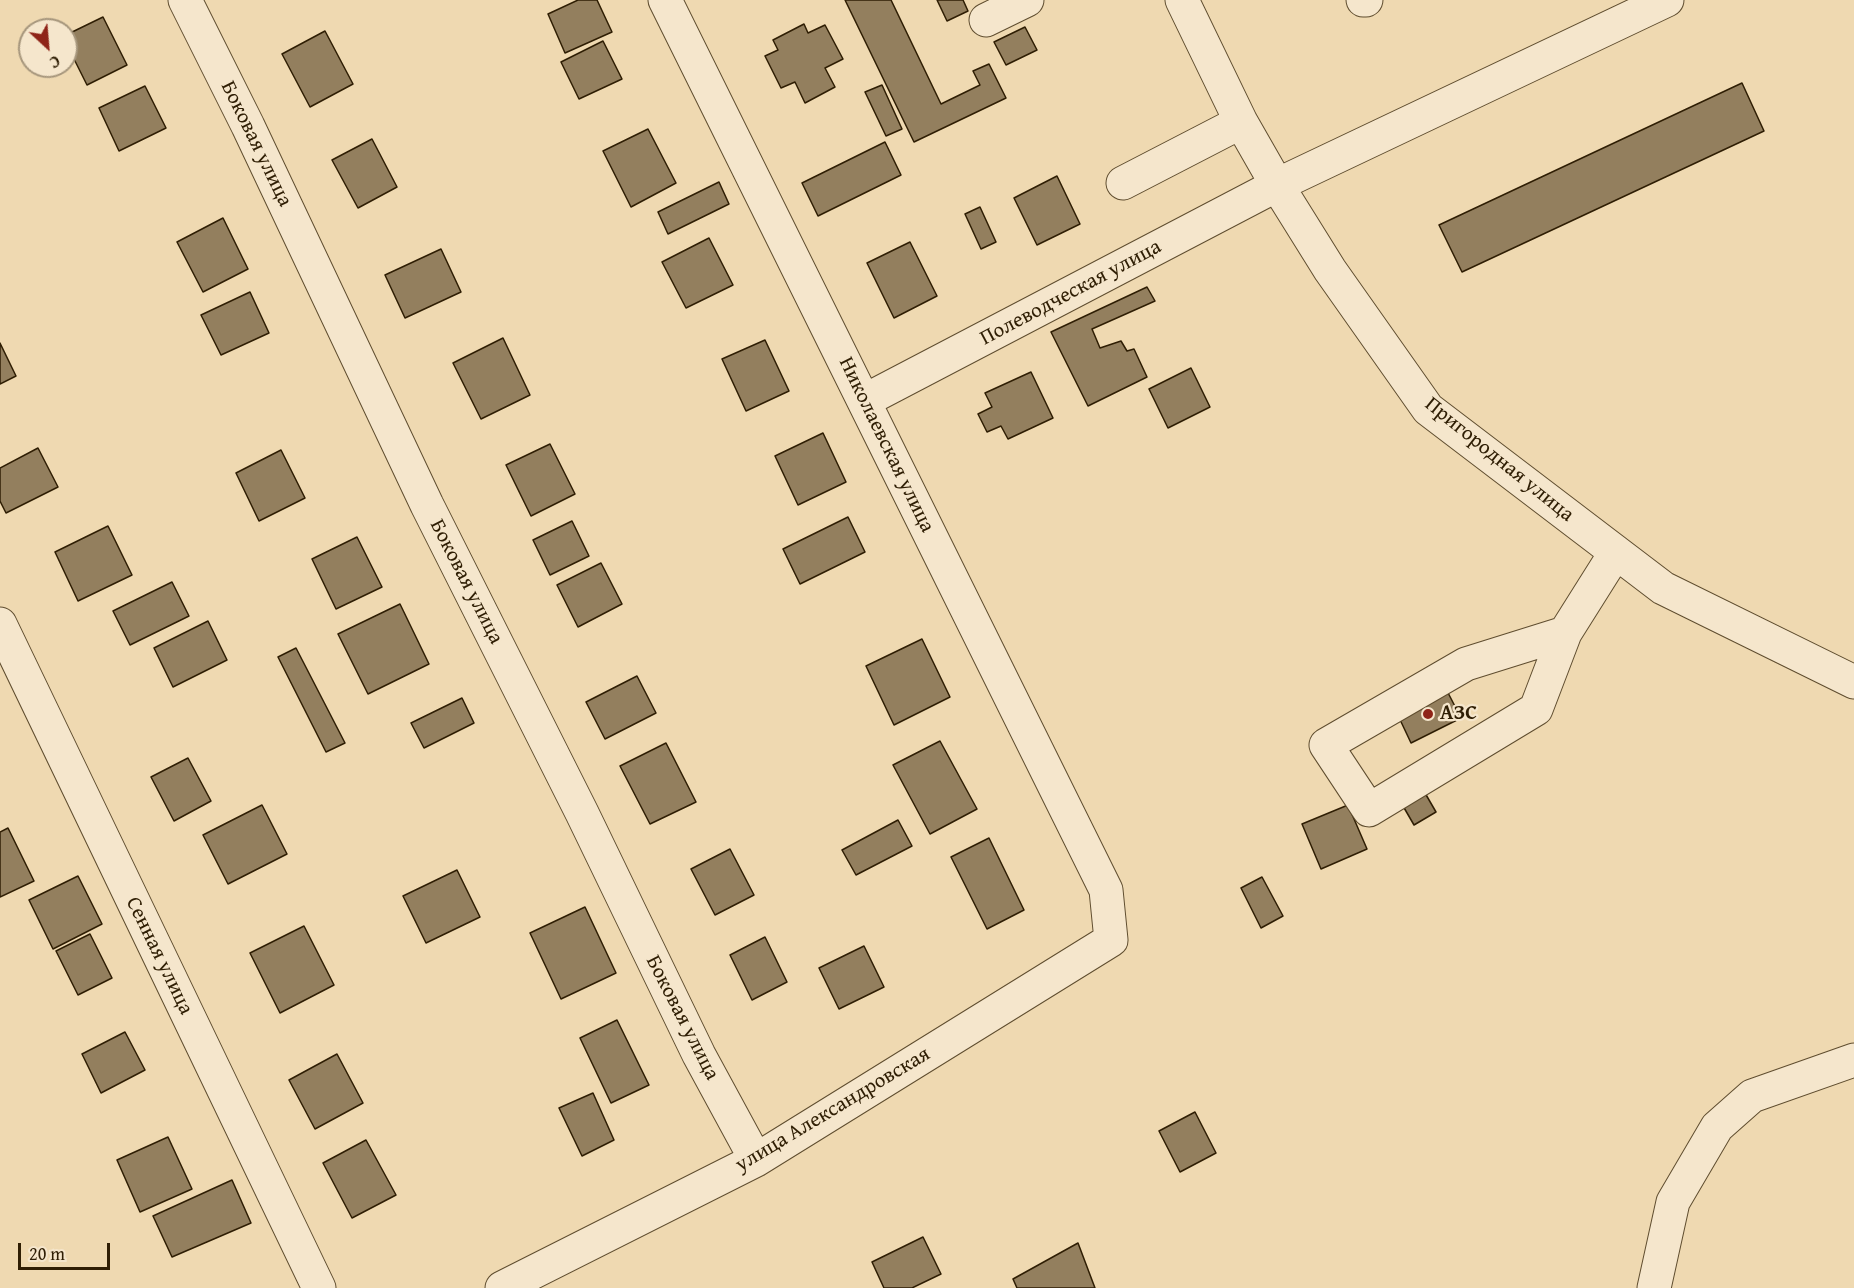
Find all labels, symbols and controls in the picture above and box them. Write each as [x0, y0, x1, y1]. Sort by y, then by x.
north arrow [18, 18, 78, 78]
text: С [46, 50, 64, 75]
street label: Боковая улица [215, 77, 297, 211]
street label: Полеводческая улица [976, 235, 1166, 351]
street label: Николаевская улица [833, 353, 939, 537]
street label: Пригородная улица [1419, 392, 1579, 528]
street label: Боковая улица [424, 515, 508, 649]
place label: АЗС [1440, 701, 1477, 727]
marker: АЗС [1421, 707, 1435, 721]
street label: Сенная улица [120, 893, 198, 1019]
street label: Боковая улица [640, 951, 724, 1085]
street label: улица Александровская [731, 1042, 935, 1178]
scale bar [21, 1231, 112, 1269]
text: 20 m [29, 1240, 65, 1267]

